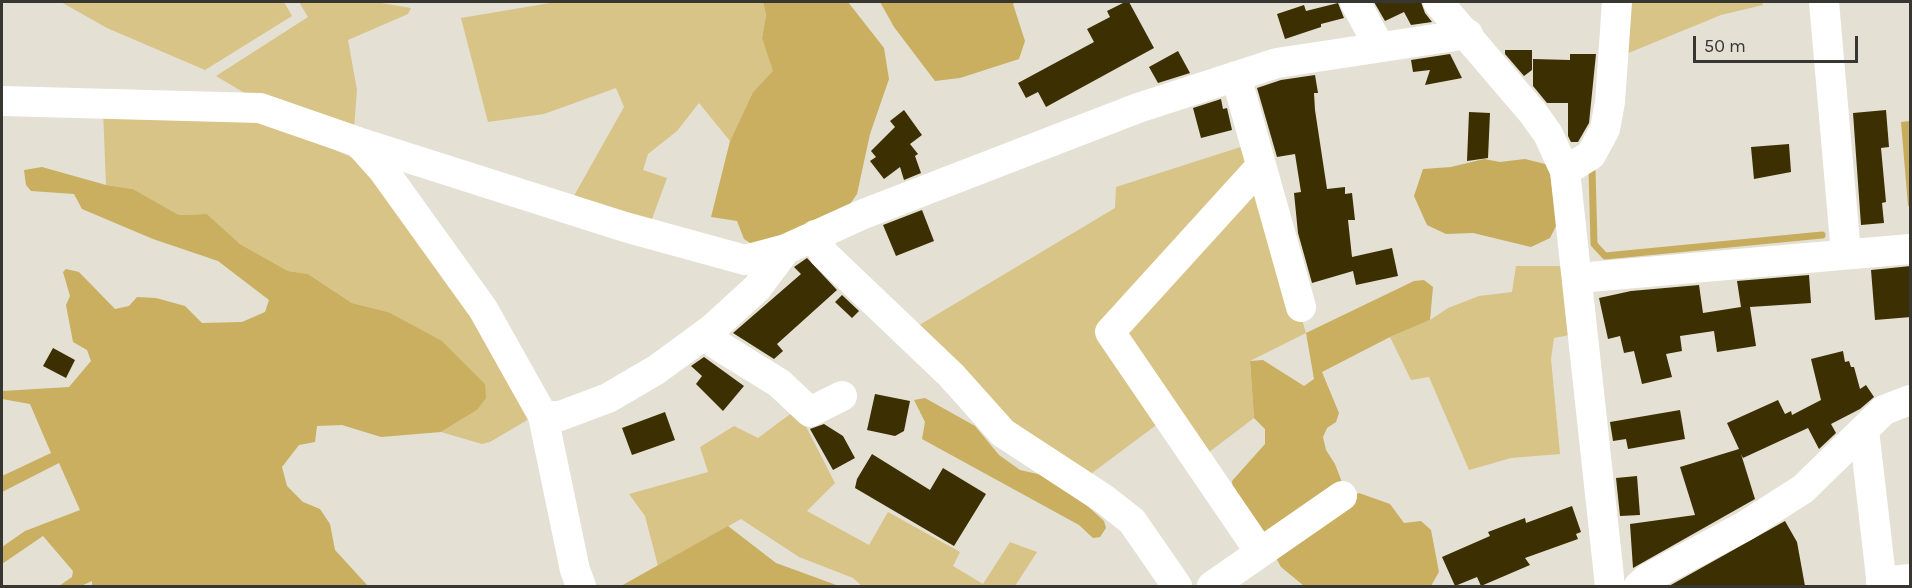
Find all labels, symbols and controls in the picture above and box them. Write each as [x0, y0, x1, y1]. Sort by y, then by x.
scale bar [1696, 24, 1861, 62]
text: 50 m [1704, 35, 1746, 57]

